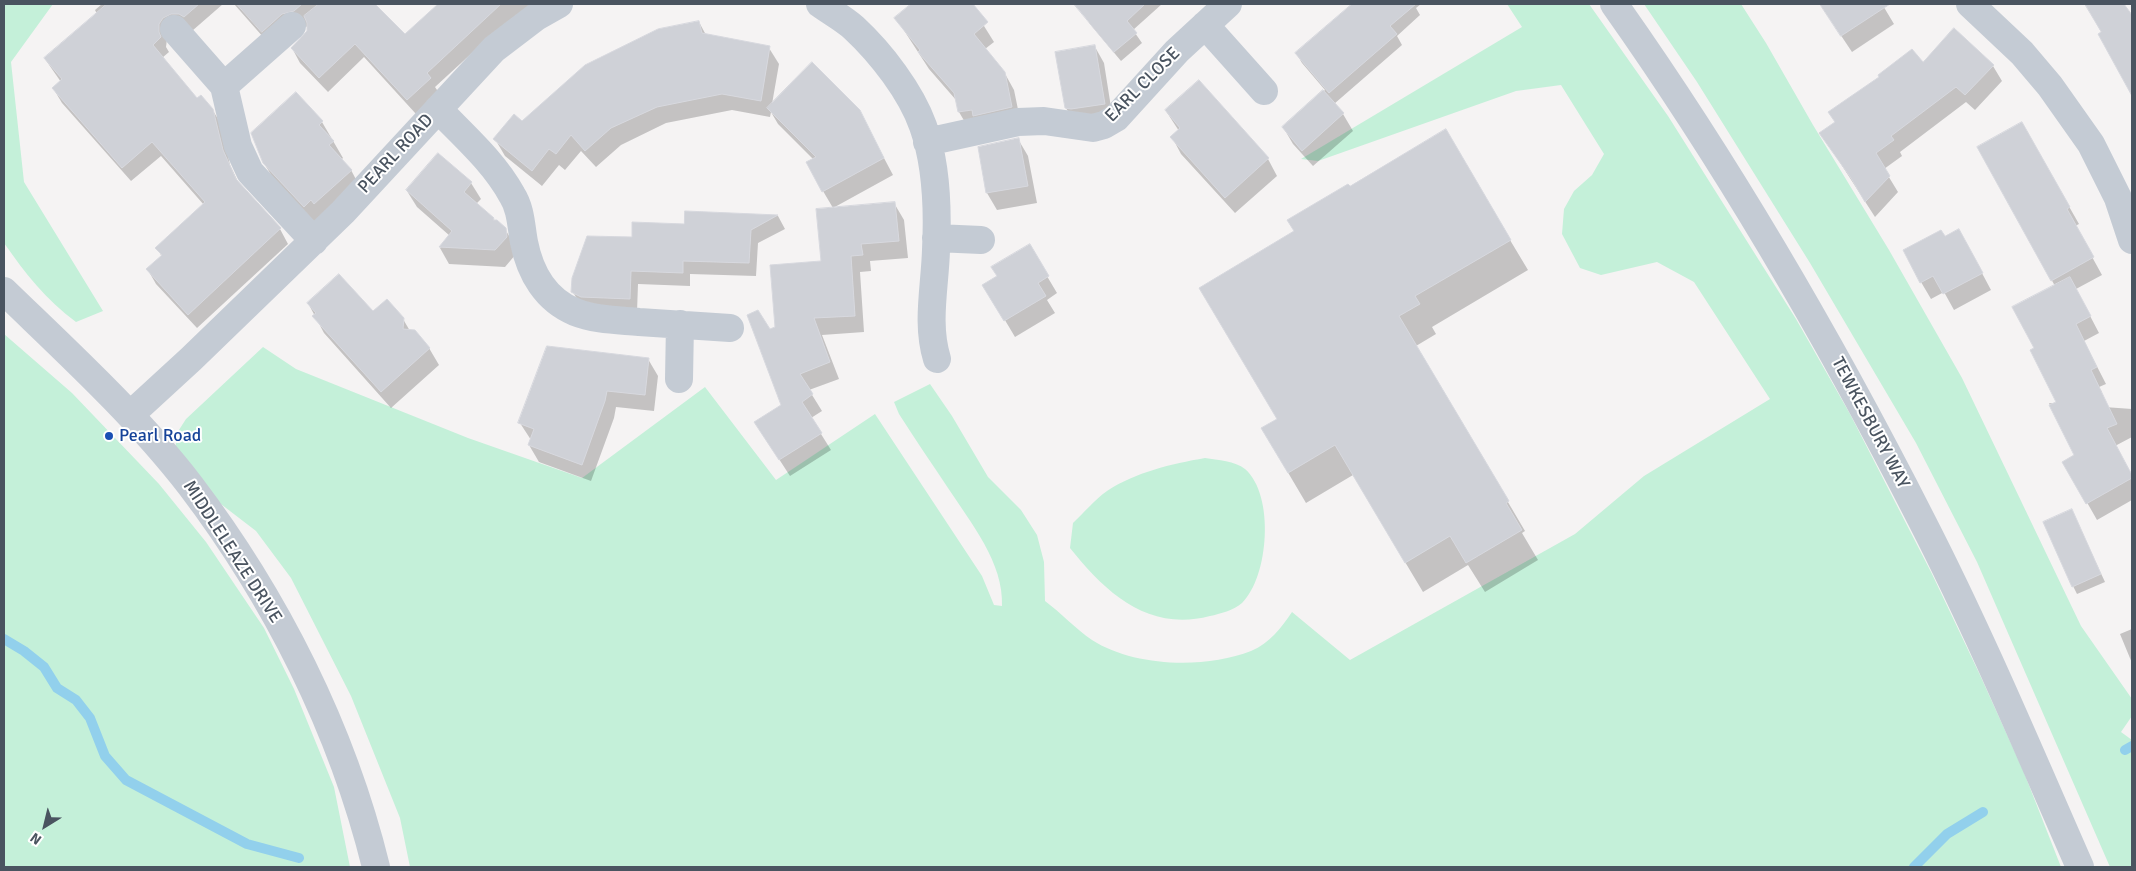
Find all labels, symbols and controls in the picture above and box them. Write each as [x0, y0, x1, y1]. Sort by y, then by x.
street label: EARL CLOSE [1101, 43, 1185, 127]
street label: PEARL ROAD [354, 110, 438, 198]
street label: TEWKESBURY WAY [1826, 354, 1914, 492]
place label: Pearl Road [119, 425, 201, 447]
marker: Pearl Road [103, 430, 115, 442]
street label: MIDDLELEAZE DRIVE [178, 477, 286, 627]
north arrow [20, 801, 70, 851]
text: N [27, 829, 45, 848]

